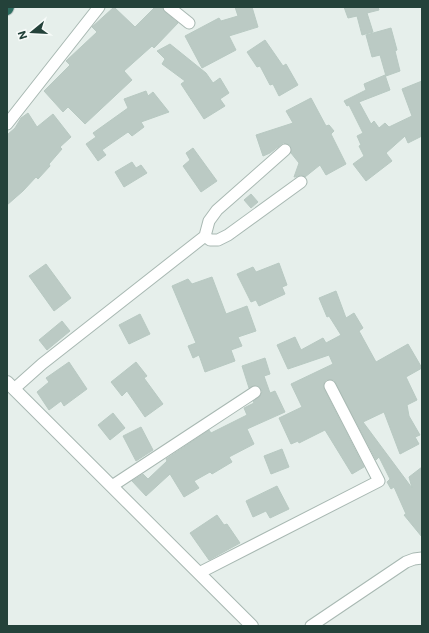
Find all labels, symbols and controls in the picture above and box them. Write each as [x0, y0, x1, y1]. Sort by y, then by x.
north arrow [12, 12, 52, 52]
text: N [15, 29, 29, 41]

